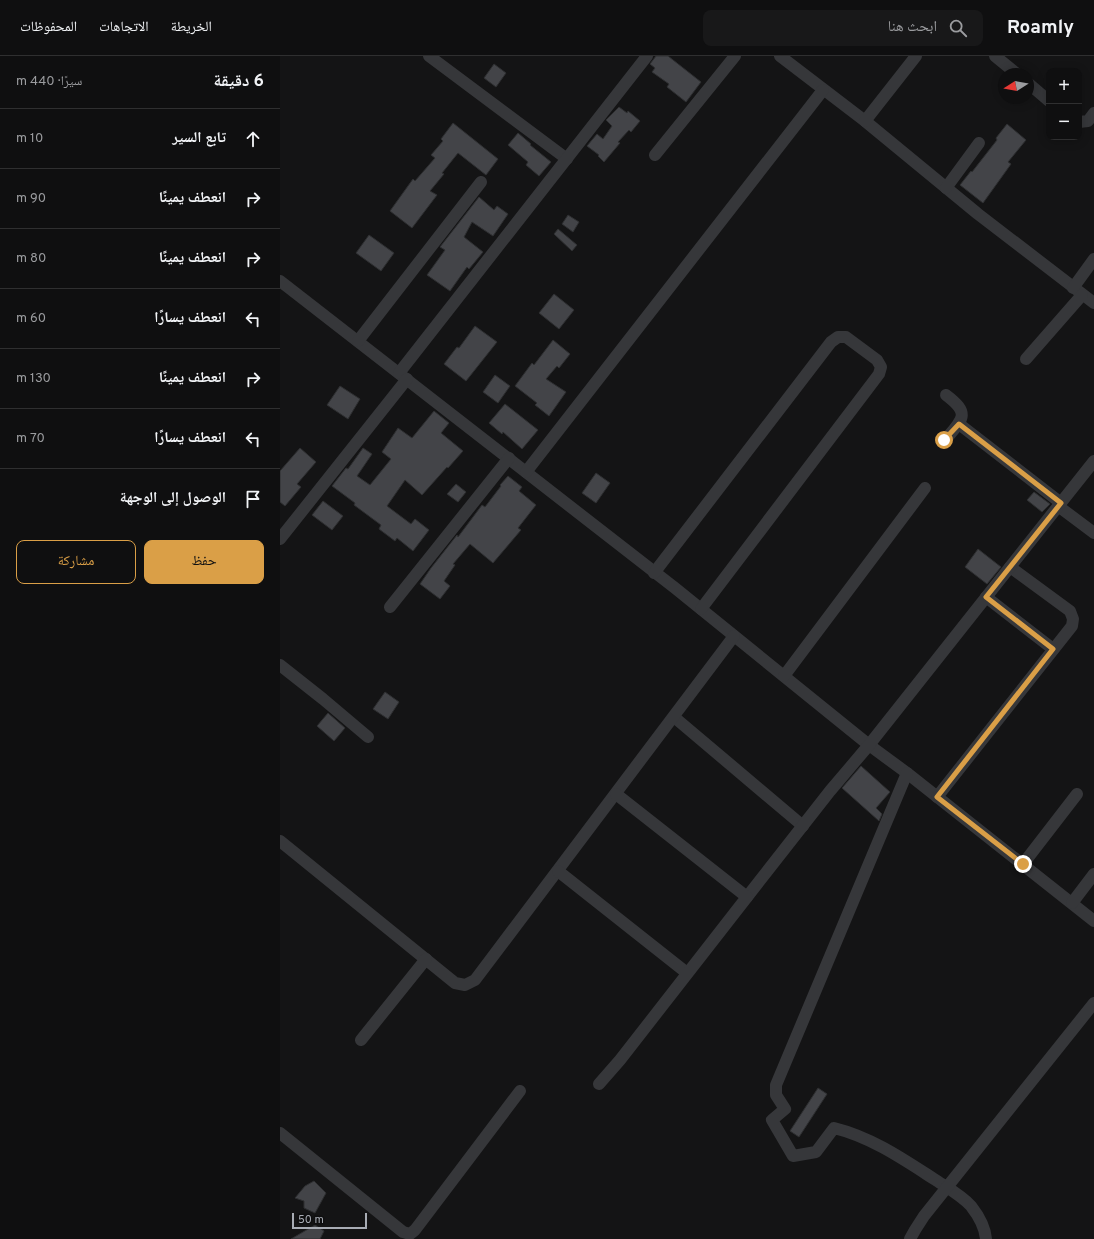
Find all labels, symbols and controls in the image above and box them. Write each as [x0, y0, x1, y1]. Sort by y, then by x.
search box [703, 10, 983, 46]
text: Roamly [1007, 16, 1074, 40]
icon: search [947, 17, 969, 39]
text: ابحث هنا [888, 18, 937, 37]
text: المحفوظات [20, 19, 77, 36]
text: الاتجاهات [99, 19, 149, 36]
text: الخريطة [171, 19, 212, 36]
north arrow [998, 68, 1034, 104]
map controls [1046, 68, 1082, 140]
button: + [1046, 68, 1082, 104]
text: 6 دقيقة [214, 71, 264, 93]
text: سيرًا · 440 m [16, 74, 82, 90]
button: − [1046, 104, 1082, 140]
icon: ahead [242, 128, 264, 150]
text: تابع السير [172, 129, 226, 148]
text: 10 m [16, 131, 43, 147]
icon: right [242, 188, 264, 210]
text: انعطف يمينًا [159, 189, 226, 208]
text: 90 m [16, 191, 46, 207]
icon: right [242, 248, 264, 270]
text: انعطف يمينًا [159, 249, 226, 268]
text: 80 m [16, 251, 46, 267]
icon: left [242, 308, 264, 330]
text: انعطف يسارًا [154, 309, 226, 328]
text: 60 m [16, 311, 46, 327]
icon: right [242, 368, 264, 390]
text: انعطف يمينًا [159, 369, 226, 388]
text: 130 m [16, 371, 51, 387]
icon: left [242, 428, 264, 450]
text: انعطف يسارًا [154, 429, 226, 448]
text: 70 m [16, 431, 45, 447]
route start [935, 431, 953, 449]
icon: arrive [242, 488, 264, 510]
text: الوصول إلى الوجهة [120, 489, 226, 508]
button: مشاركة [16, 540, 136, 584]
button: حفظ [144, 540, 264, 584]
route end [1014, 855, 1032, 873]
scale bar [292, 1211, 367, 1230]
text: 50 m [298, 1213, 324, 1227]

